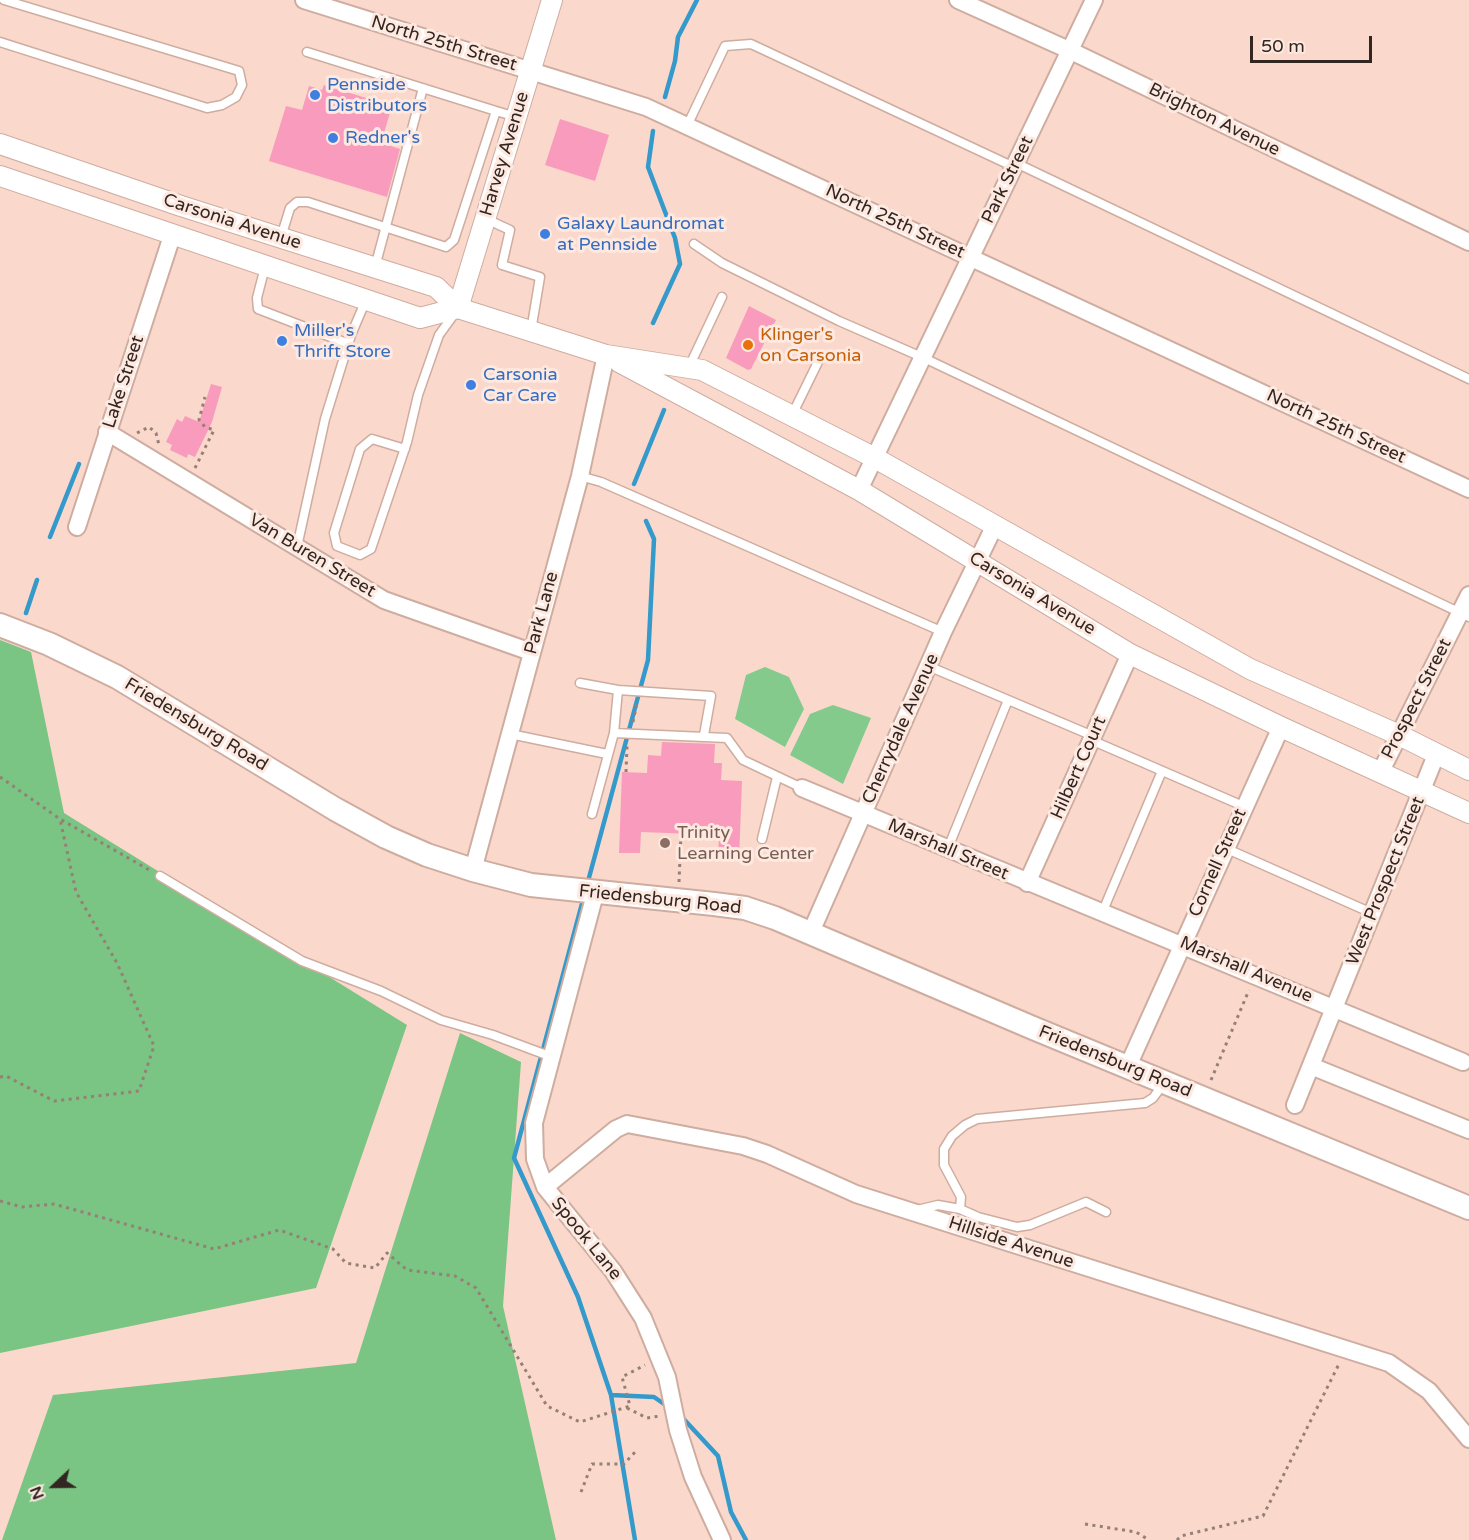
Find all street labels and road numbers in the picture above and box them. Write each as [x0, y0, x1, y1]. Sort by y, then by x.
street label: North 25th Street [369, 12, 519, 76]
street label: Brighton Avenue [1145, 79, 1283, 161]
street label: Harvey Avenue [476, 89, 534, 219]
street label: Park Street [978, 133, 1038, 227]
street label: North 25th Street [822, 180, 968, 264]
street label: Carsonia Avenue [160, 190, 304, 254]
street label: Lake Street [99, 333, 149, 431]
street label: North 25th Street [1263, 385, 1409, 469]
street label: Van Buren Street [245, 510, 379, 602]
street label: Carsonia Avenue [965, 548, 1099, 640]
street label: Park Lane [521, 569, 563, 657]
street label: Prospect Street [1377, 635, 1457, 763]
street label: Cherrydale Avenue [858, 651, 944, 807]
street label: Friedensburg Road [120, 674, 272, 776]
street label: Hilbert Court [1047, 713, 1111, 823]
street label: West Prospect Street [1342, 794, 1430, 968]
street label: Cornell Street [1184, 805, 1252, 921]
street label: Marshall Street [884, 815, 1012, 885]
street label: Friedensburg Road [578, 881, 742, 919]
street label: Marshall Avenue [1176, 932, 1316, 1008]
street label: Friedensburg Road [1035, 1021, 1195, 1103]
street label: Spook Lane [546, 1193, 626, 1285]
street label: Hillside Avenue [946, 1213, 1076, 1273]

